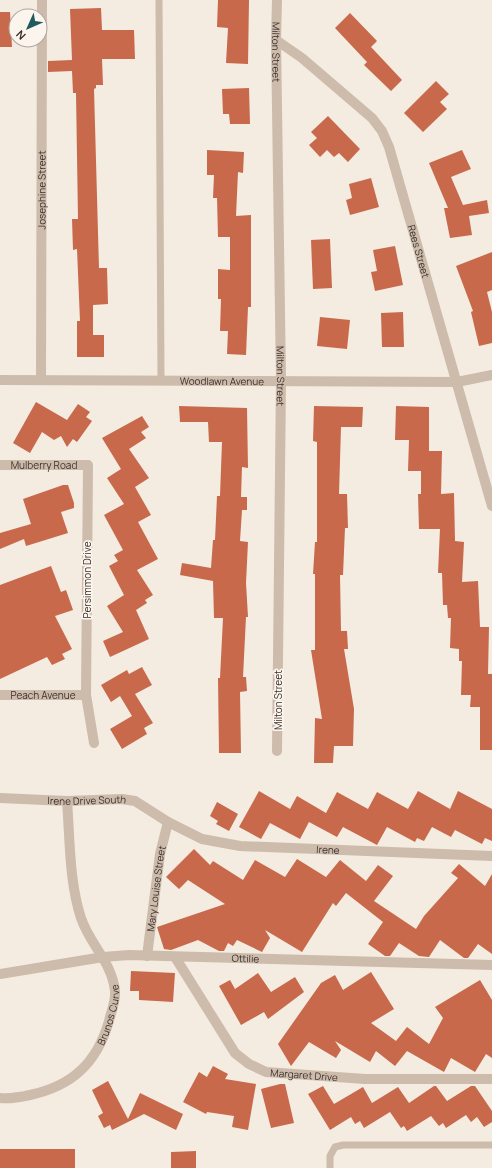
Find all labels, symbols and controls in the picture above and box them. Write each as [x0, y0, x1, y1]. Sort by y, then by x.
north arrow [8, 8, 48, 48]
street label: Milton Street [269, 22, 284, 82]
text: N [12, 27, 29, 44]
street label: Josephine Street [34, 151, 49, 229]
street label: Rees Street [405, 223, 433, 279]
street label: Milton Street [273, 346, 288, 406]
street label: Woodlawn Avenue [180, 374, 264, 388]
street label: Mulberry Road [11, 458, 77, 472]
street label: Persimmon Drive [80, 541, 94, 619]
street label: Milton Street [271, 670, 285, 730]
street label: Peach Avenue [10, 688, 76, 702]
street label: Irene Drive South [47, 792, 127, 808]
street label: Irene [316, 842, 340, 857]
street label: Mary Louise Street [143, 844, 169, 932]
street label: Ottilie [232, 951, 260, 966]
street label: Brunos Curve [94, 983, 122, 1047]
street label: Margaret Drive [270, 1065, 338, 1084]

